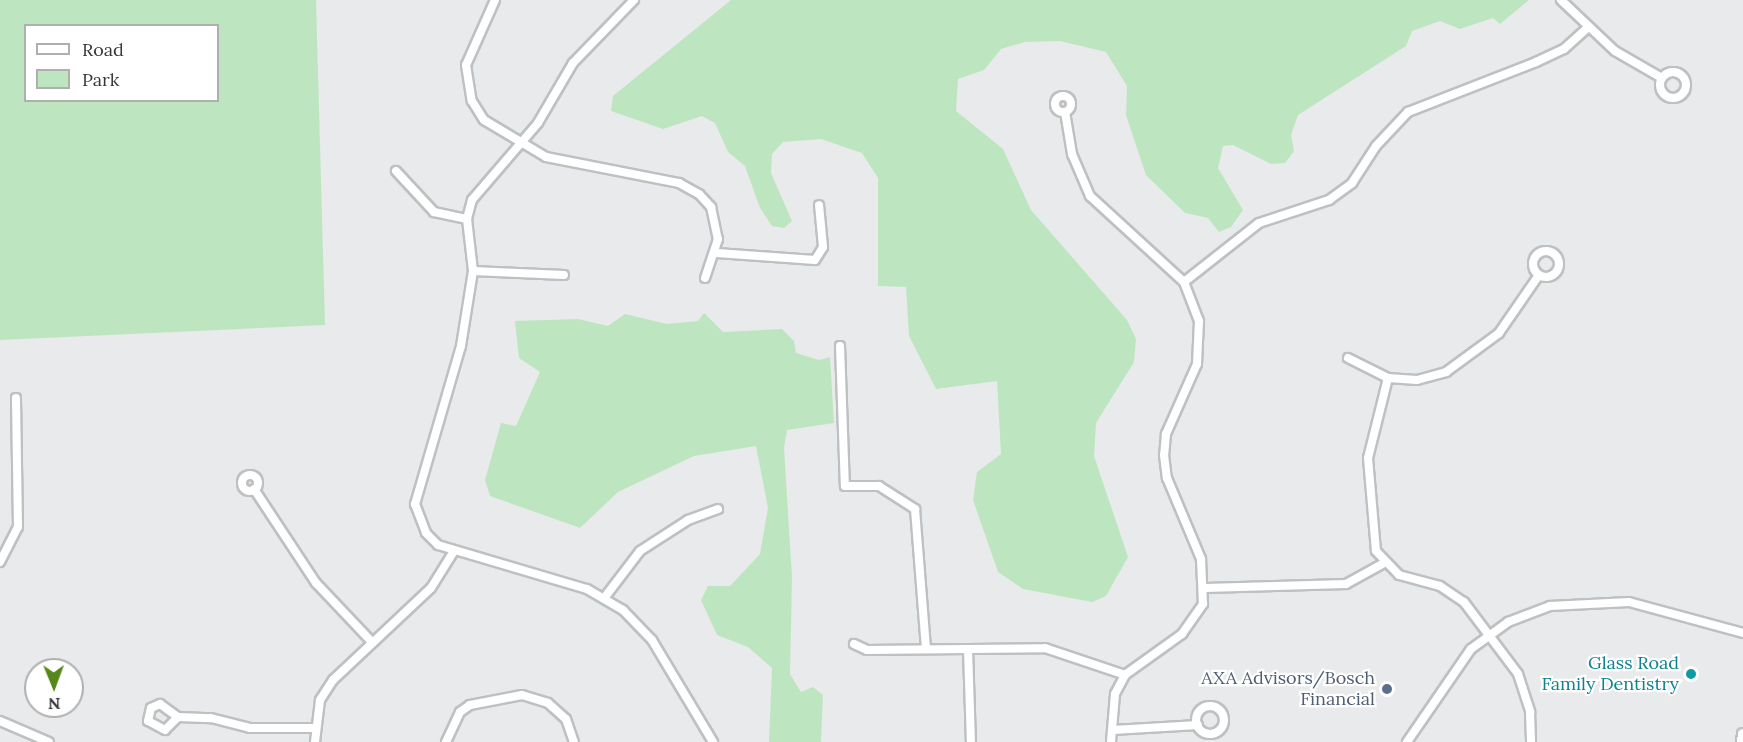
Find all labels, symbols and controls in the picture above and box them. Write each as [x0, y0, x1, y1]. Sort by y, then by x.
legend [24, 24, 219, 102]
text: Road [82, 38, 124, 61]
text: Park [82, 68, 119, 91]
place label: Glass Road Family Dentistry [1542, 653, 1679, 696]
north arrow [24, 658, 84, 718]
marker: Glass Road Family Dentistry [1684, 667, 1698, 681]
place label: AXA Advisors/Bosch Financial [1201, 668, 1375, 710]
marker: AXA Advisors/Bosch Financial [1380, 682, 1394, 696]
text: N [48, 694, 61, 714]

